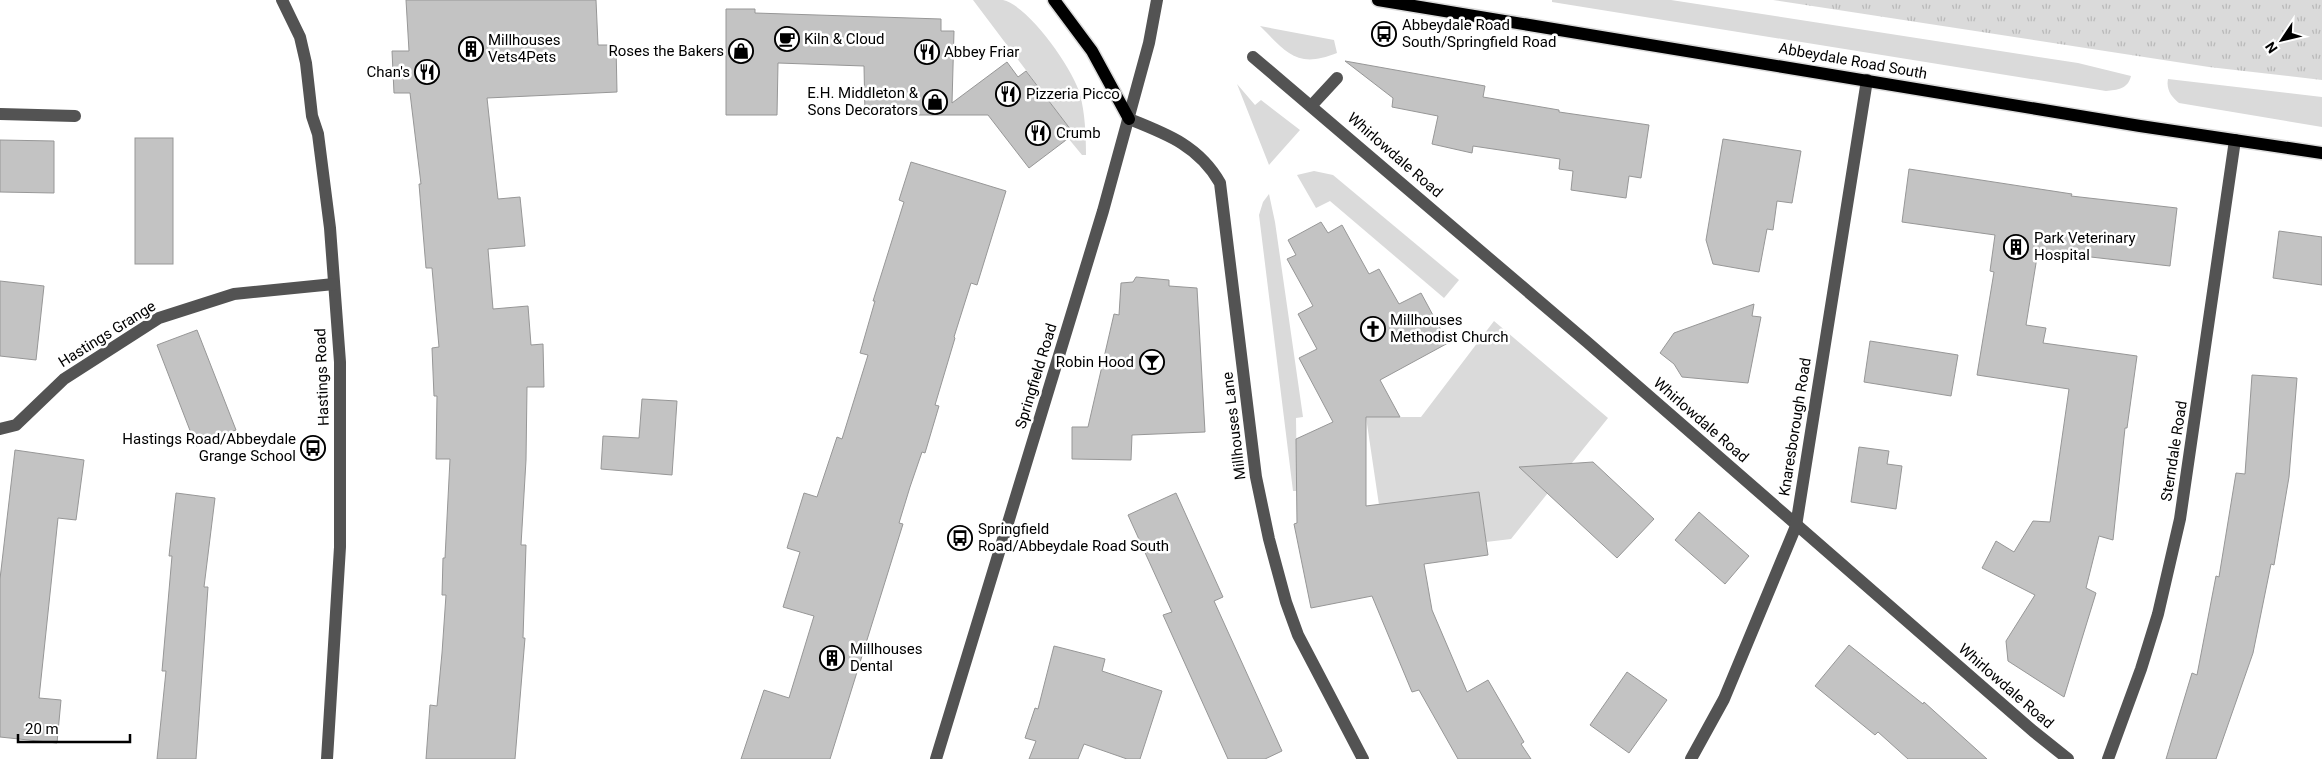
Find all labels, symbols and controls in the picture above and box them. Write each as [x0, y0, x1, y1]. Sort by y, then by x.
north arrow [2257, 15, 2307, 65]
place label: Abbeydale Road South/Springfield Road [1402, 16, 1556, 51]
bus stop icon: Abbeydale Road South/Springfield Road [1371, 21, 1397, 47]
cafe icon: Kiln & Cloud [774, 26, 800, 52]
place label: Kiln & Cloud [804, 30, 884, 48]
place label: Millhouses Vets4Pets [488, 31, 561, 66]
building icon: Millhouses Vets4Pets [458, 36, 484, 62]
shop icon: Roses the Bakers [728, 38, 754, 64]
restaurant icon: Abbey Friar [914, 39, 940, 65]
street label: Abbeydale Road South [1777, 39, 1929, 83]
text: N [2262, 39, 2281, 56]
place label: Roses the Bakers [608, 42, 724, 60]
place label: Abbey Friar [944, 43, 1019, 61]
restaurant icon: Chan's [414, 59, 440, 85]
place label: Chan's [367, 63, 410, 81]
restaurant icon: Pizzeria Picco [995, 81, 1021, 107]
place label: E.H. Middleton & Sons Decorators [807, 84, 919, 119]
place label: Pizzeria Picco [1026, 85, 1120, 103]
shop icon: E.H. Middleton & Sons Decorators [922, 89, 948, 115]
street label: Whirlowdale Road [1344, 109, 1446, 201]
restaurant icon: Crumb [1025, 120, 1051, 146]
place label: Crumb [1056, 124, 1101, 142]
place label: Park Veterinary Hospital [2034, 229, 2135, 264]
building icon: Park Veterinary Hospital [2003, 234, 2029, 260]
street label: Hastings Grange [55, 297, 159, 371]
place label: Millhouses Methodist Church [1390, 311, 1509, 346]
church icon: Millhouses Methodist Church [1360, 316, 1386, 342]
street label: Springfield Road [1011, 321, 1061, 431]
street label: Hastings Road [311, 328, 333, 426]
bar icon: Robin Hood [1139, 349, 1165, 375]
place label: Robin Hood [1056, 353, 1134, 371]
street label: Knaresborough Road [1775, 357, 1815, 497]
street label: Millhouses Lane [1218, 371, 1250, 481]
street label: Whirlowdale Road [1650, 374, 1752, 466]
street label: Sterndale Road [2157, 399, 2191, 503]
place label: Hastings Road/Abbeydale Grange School [122, 430, 296, 465]
bus stop icon: Hastings Road/Abbeydale Grange School [300, 435, 326, 461]
place label: Springfield Road/Abbeydale Road South [978, 520, 1169, 555]
bus stop icon: Springfield Road/Abbeydale Road South [947, 525, 973, 551]
place label: Millhouses Dental [850, 640, 923, 675]
street label: Whirlowdale Road [1955, 640, 2057, 732]
building icon: Millhouses Dental [819, 645, 845, 671]
scale bar [18, 712, 130, 744]
text: 20 m [25, 720, 59, 738]

